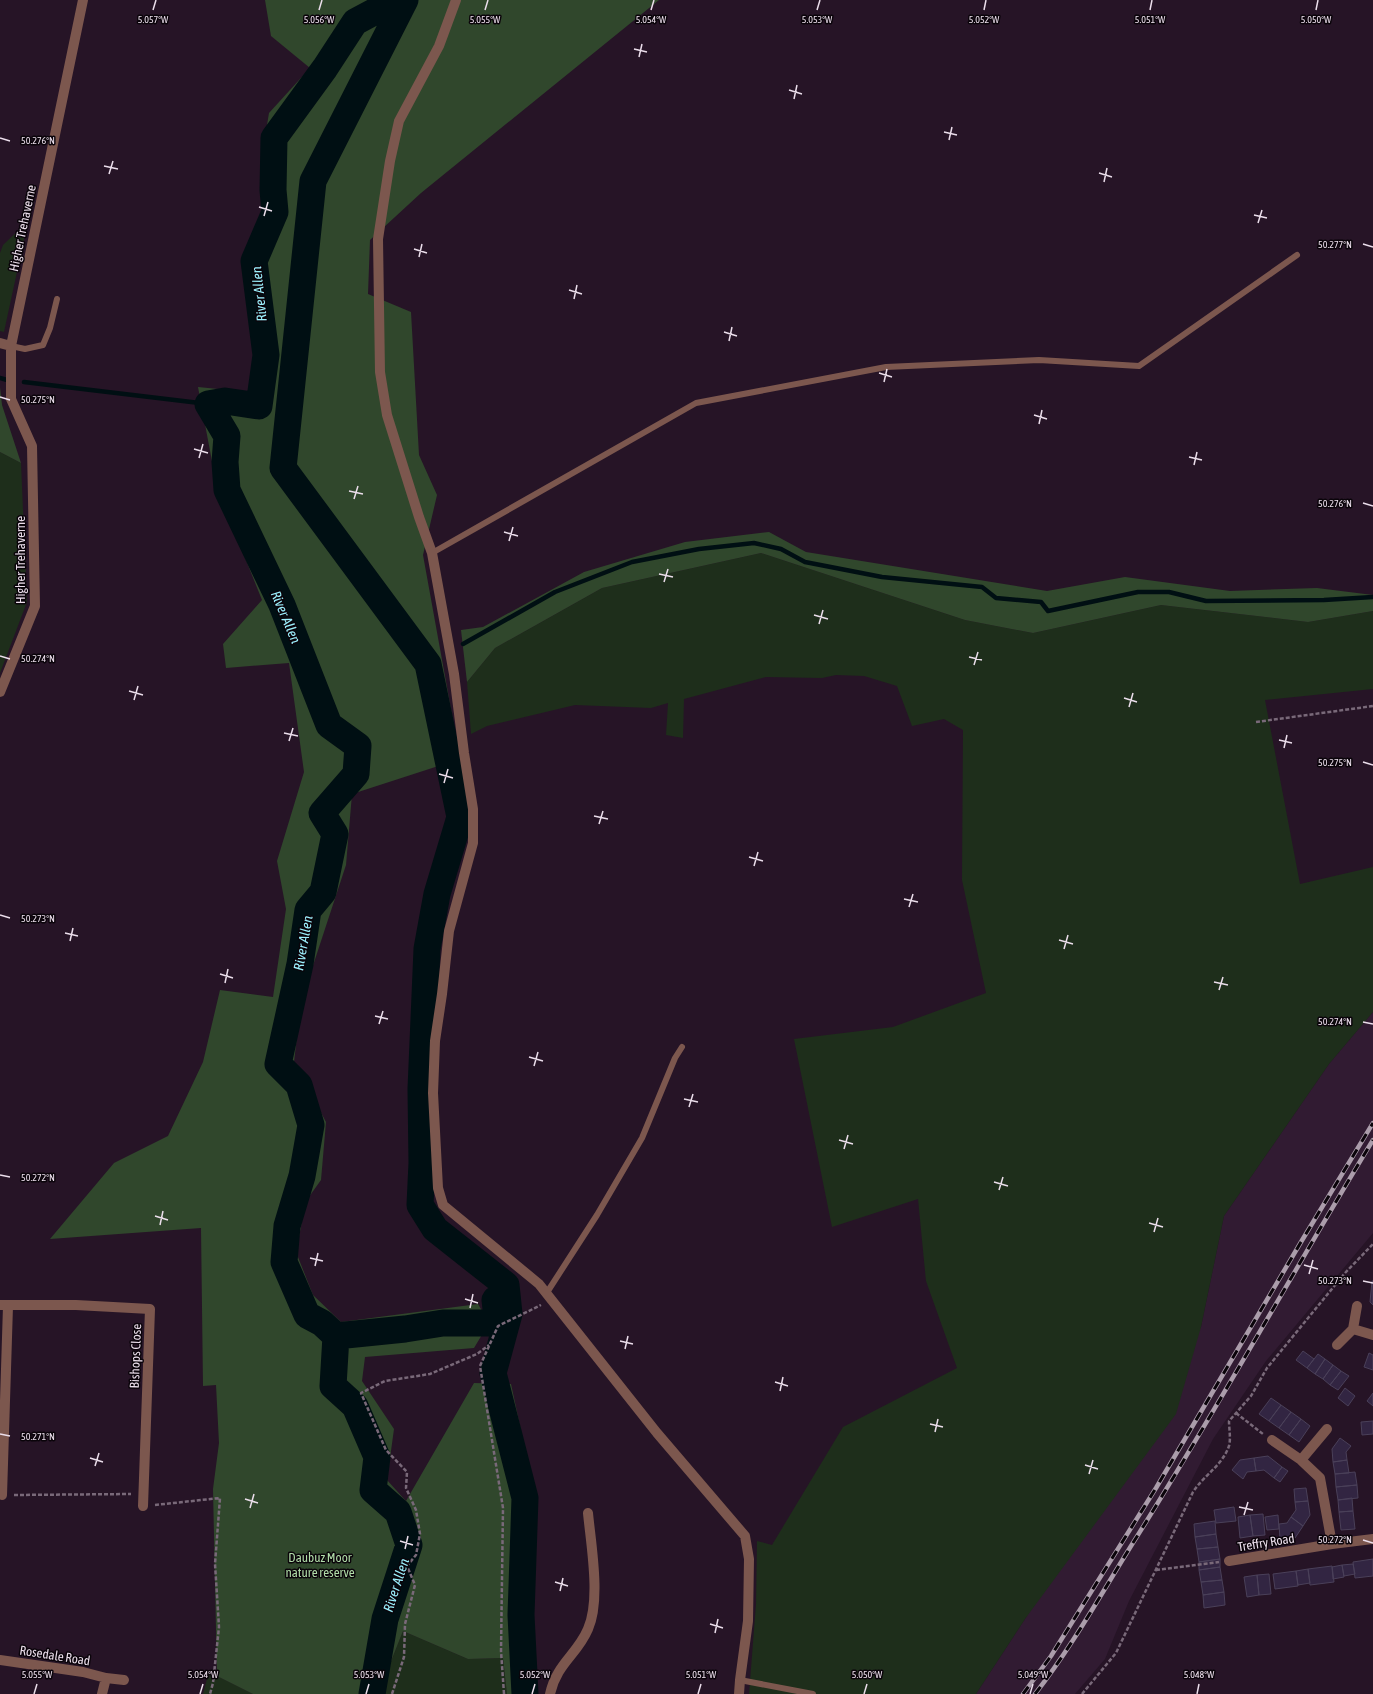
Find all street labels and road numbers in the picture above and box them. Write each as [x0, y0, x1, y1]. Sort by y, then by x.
street label: Higher Trehaverne [6, 183, 39, 273]
street label: Higher Trehaverne [13, 516, 28, 604]
street label: Bishops Close [127, 1323, 144, 1388]
street label: Treffry Road [1237, 1531, 1296, 1554]
street label: Rosedale Road [19, 1643, 91, 1668]

